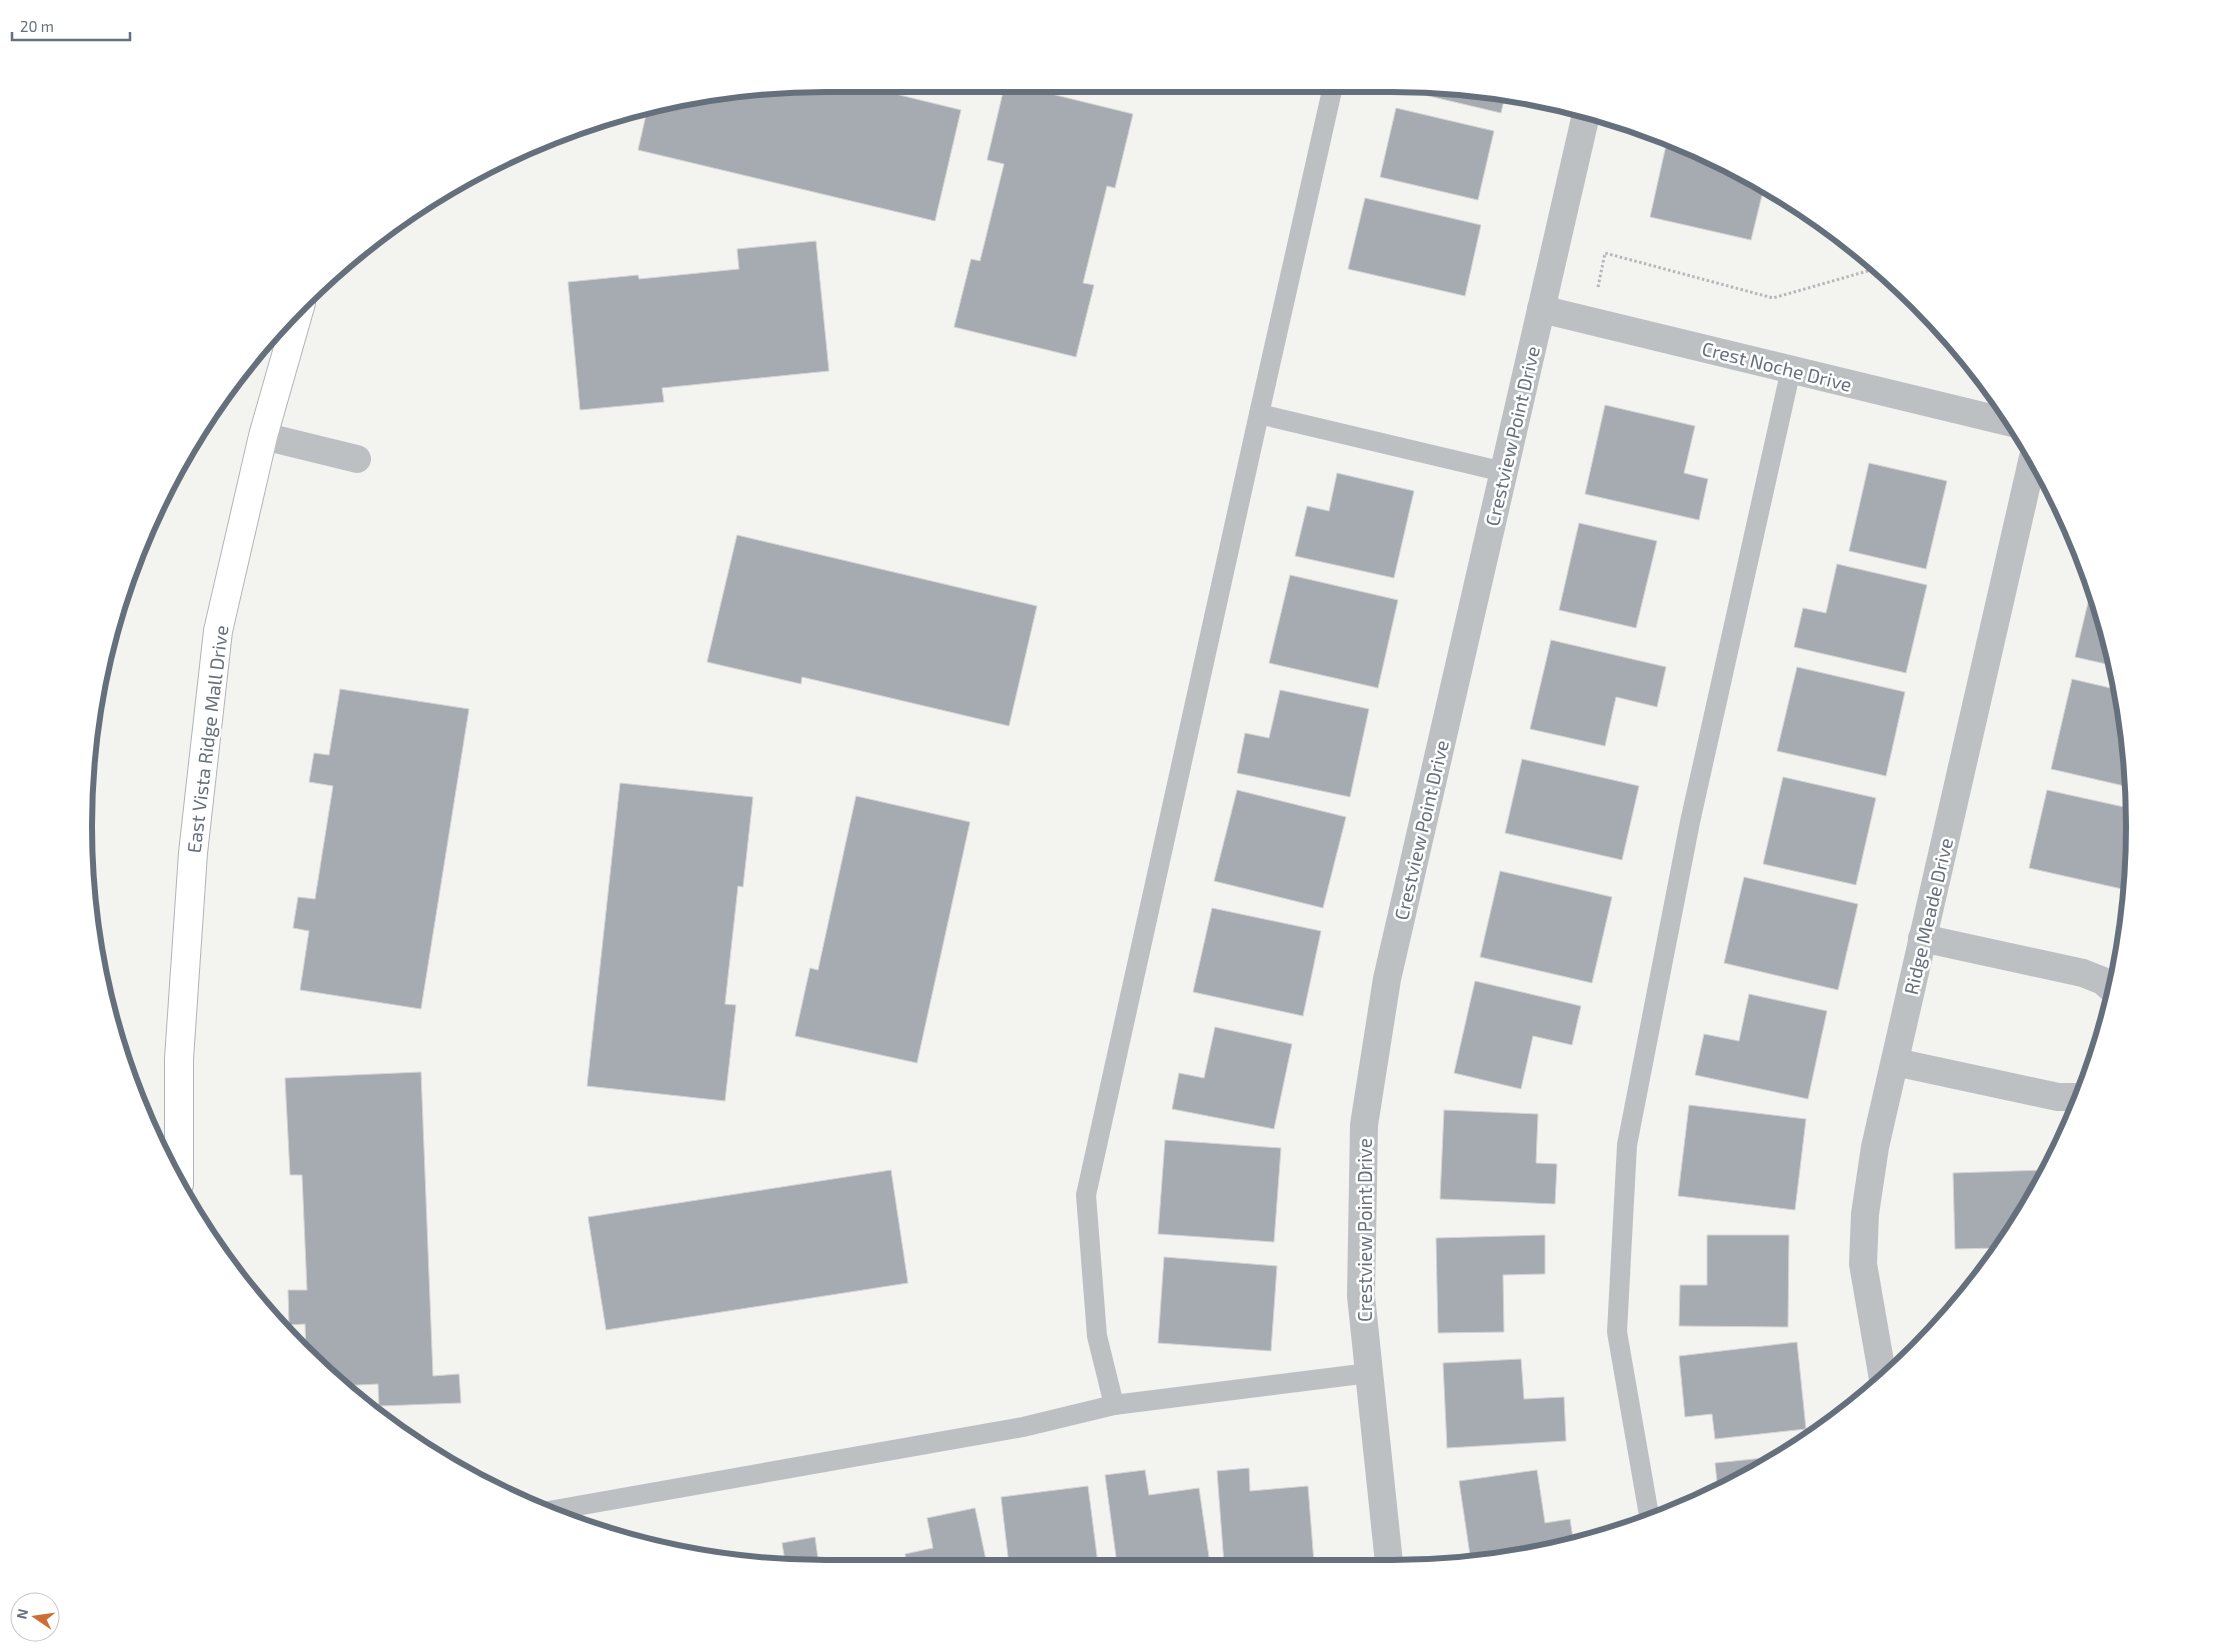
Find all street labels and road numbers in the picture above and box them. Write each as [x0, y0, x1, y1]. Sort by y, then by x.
street label: Crest Noche Drive [1700, 336, 1854, 396]
street label: Crestview Point Drive [1480, 344, 1544, 528]
street label: East Vista Ridge Mall Drive [182, 624, 232, 854]
street label: Crestview Point Drive [1389, 738, 1453, 922]
street label: Ridge Meade Drive [1899, 835, 1957, 997]
street label: Crestview Point Drive [1353, 1138, 1376, 1322]

